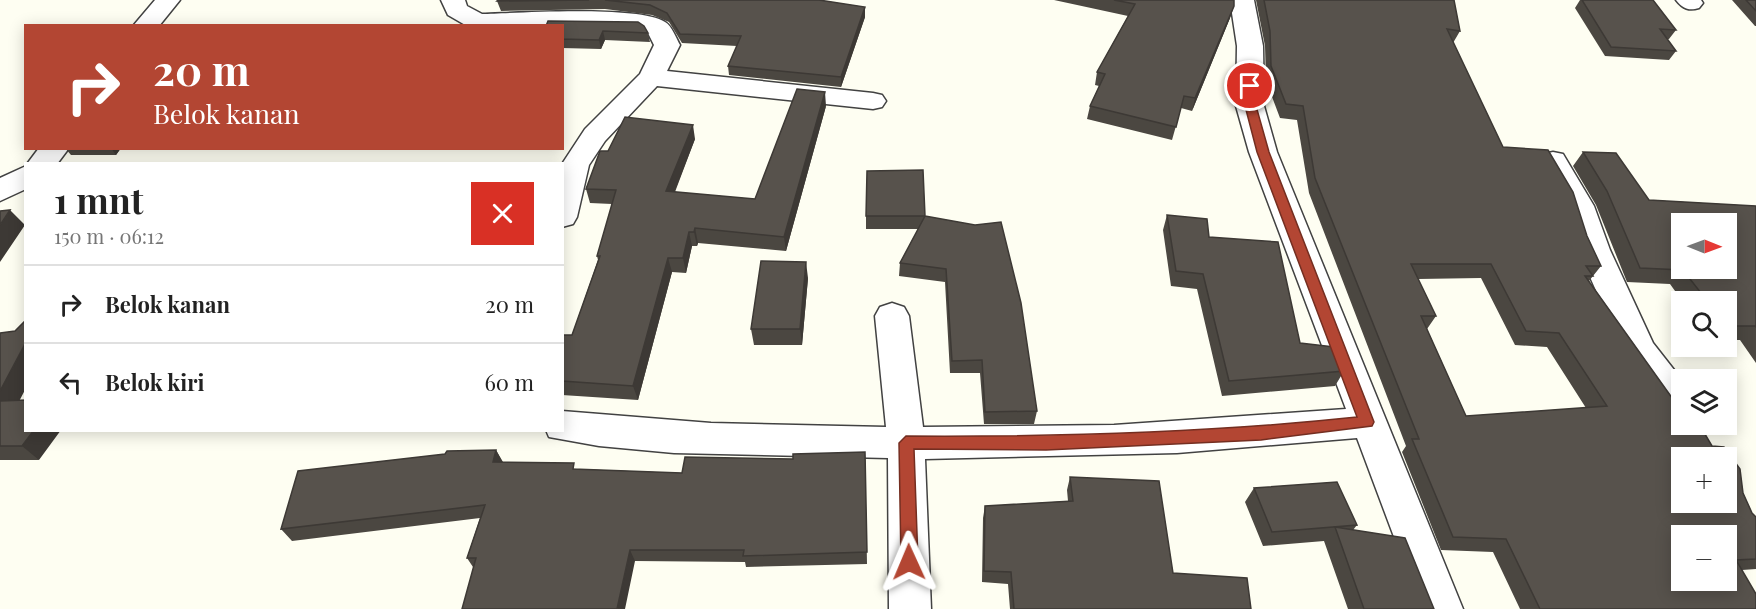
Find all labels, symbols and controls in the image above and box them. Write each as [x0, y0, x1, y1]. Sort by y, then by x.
text: 20 m [153, 41, 250, 97]
icon: right [54, 48, 132, 126]
pin [1224, 60, 1275, 111]
icon: arrive [1233, 69, 1266, 102]
text: Belok kanan [153, 95, 300, 131]
text: 1 mnt [54, 175, 144, 223]
button: close [471, 182, 534, 245]
north arrow [1671, 213, 1737, 279]
map controls [1671, 213, 1737, 591]
text: 150 m · 06:12 [54, 222, 164, 249]
icon: right [54, 288, 87, 321]
text: Belok kanan [105, 289, 230, 319]
text: 20 m [485, 289, 534, 319]
button: search [1671, 291, 1737, 357]
icon: left [54, 366, 87, 399]
text: Belok kiri [105, 367, 204, 397]
text: 60 m [484, 367, 534, 397]
button: layers [1671, 369, 1737, 435]
button: + [1671, 447, 1737, 513]
button: − [1671, 525, 1737, 591]
position arrow [877, 530, 941, 594]

